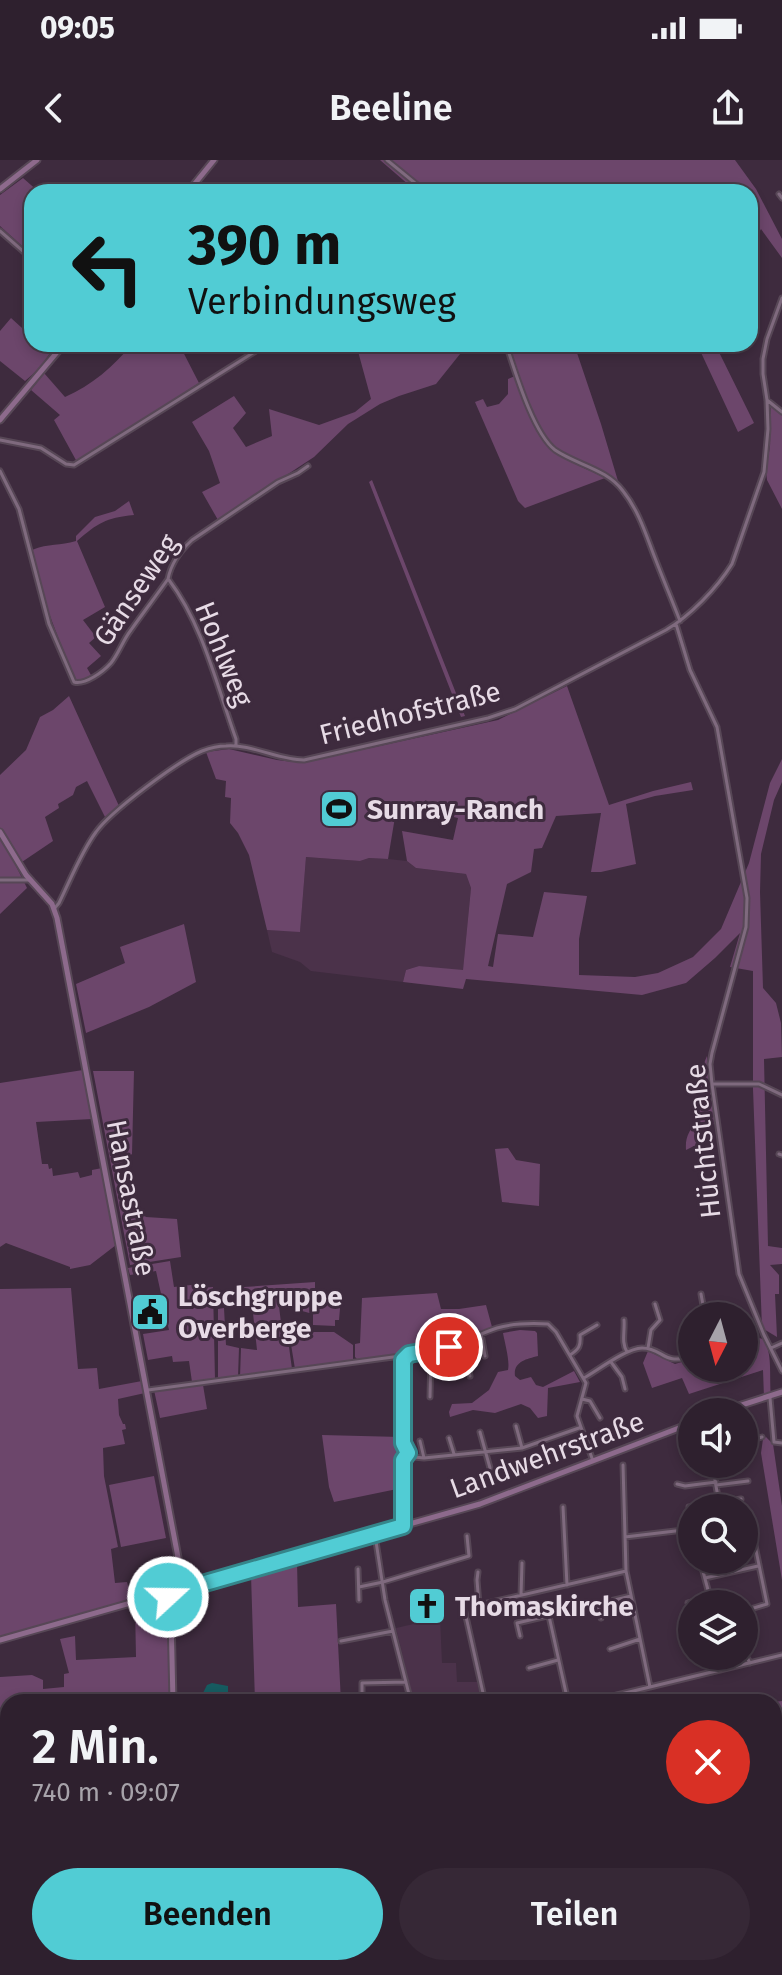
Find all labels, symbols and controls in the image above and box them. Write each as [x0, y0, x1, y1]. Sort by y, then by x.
text: 09:05 [40, 10, 115, 46]
icon: back [32, 86, 76, 130]
text: Beeline [329, 86, 453, 130]
icon: share [706, 86, 750, 130]
text: 390 m [188, 212, 341, 279]
icon: left [56, 216, 160, 320]
text: Verbindungsweg [188, 280, 456, 324]
street label: Gänseweg [87, 528, 186, 652]
street label: Hohlweg [188, 597, 260, 712]
street label: Friedhofstraße [316, 675, 504, 751]
sports icon: Sunray-Ranch [318, 788, 360, 830]
place label: Sunray-Ranch [367, 793, 544, 826]
street label: Hüchtstraße [678, 1062, 728, 1220]
street label: Hansastraße [100, 1117, 162, 1279]
place label: Löschgruppe Overberge [178, 1280, 343, 1345]
public building icon: Löschgruppe Overberge [129, 1291, 171, 1333]
north arrow [678, 1302, 758, 1382]
map controls [678, 1302, 758, 1670]
pin [415, 1313, 483, 1381]
icon: arrive [427, 1325, 471, 1369]
button: sound [678, 1398, 758, 1478]
street label: Landwehrstraße [445, 1405, 649, 1505]
button: search [678, 1494, 758, 1574]
position arrow [126, 1555, 210, 1639]
church icon: Thomaskirche [406, 1585, 448, 1627]
place label: Thomaskirche [455, 1590, 634, 1623]
button: layers [678, 1590, 758, 1670]
text: 2 Min. [32, 1718, 159, 1776]
button: close [666, 1720, 750, 1804]
text: 740 m · 09:07 [32, 1777, 180, 1808]
button: Beenden [32, 1868, 383, 1960]
button: Teilen [399, 1868, 750, 1960]

